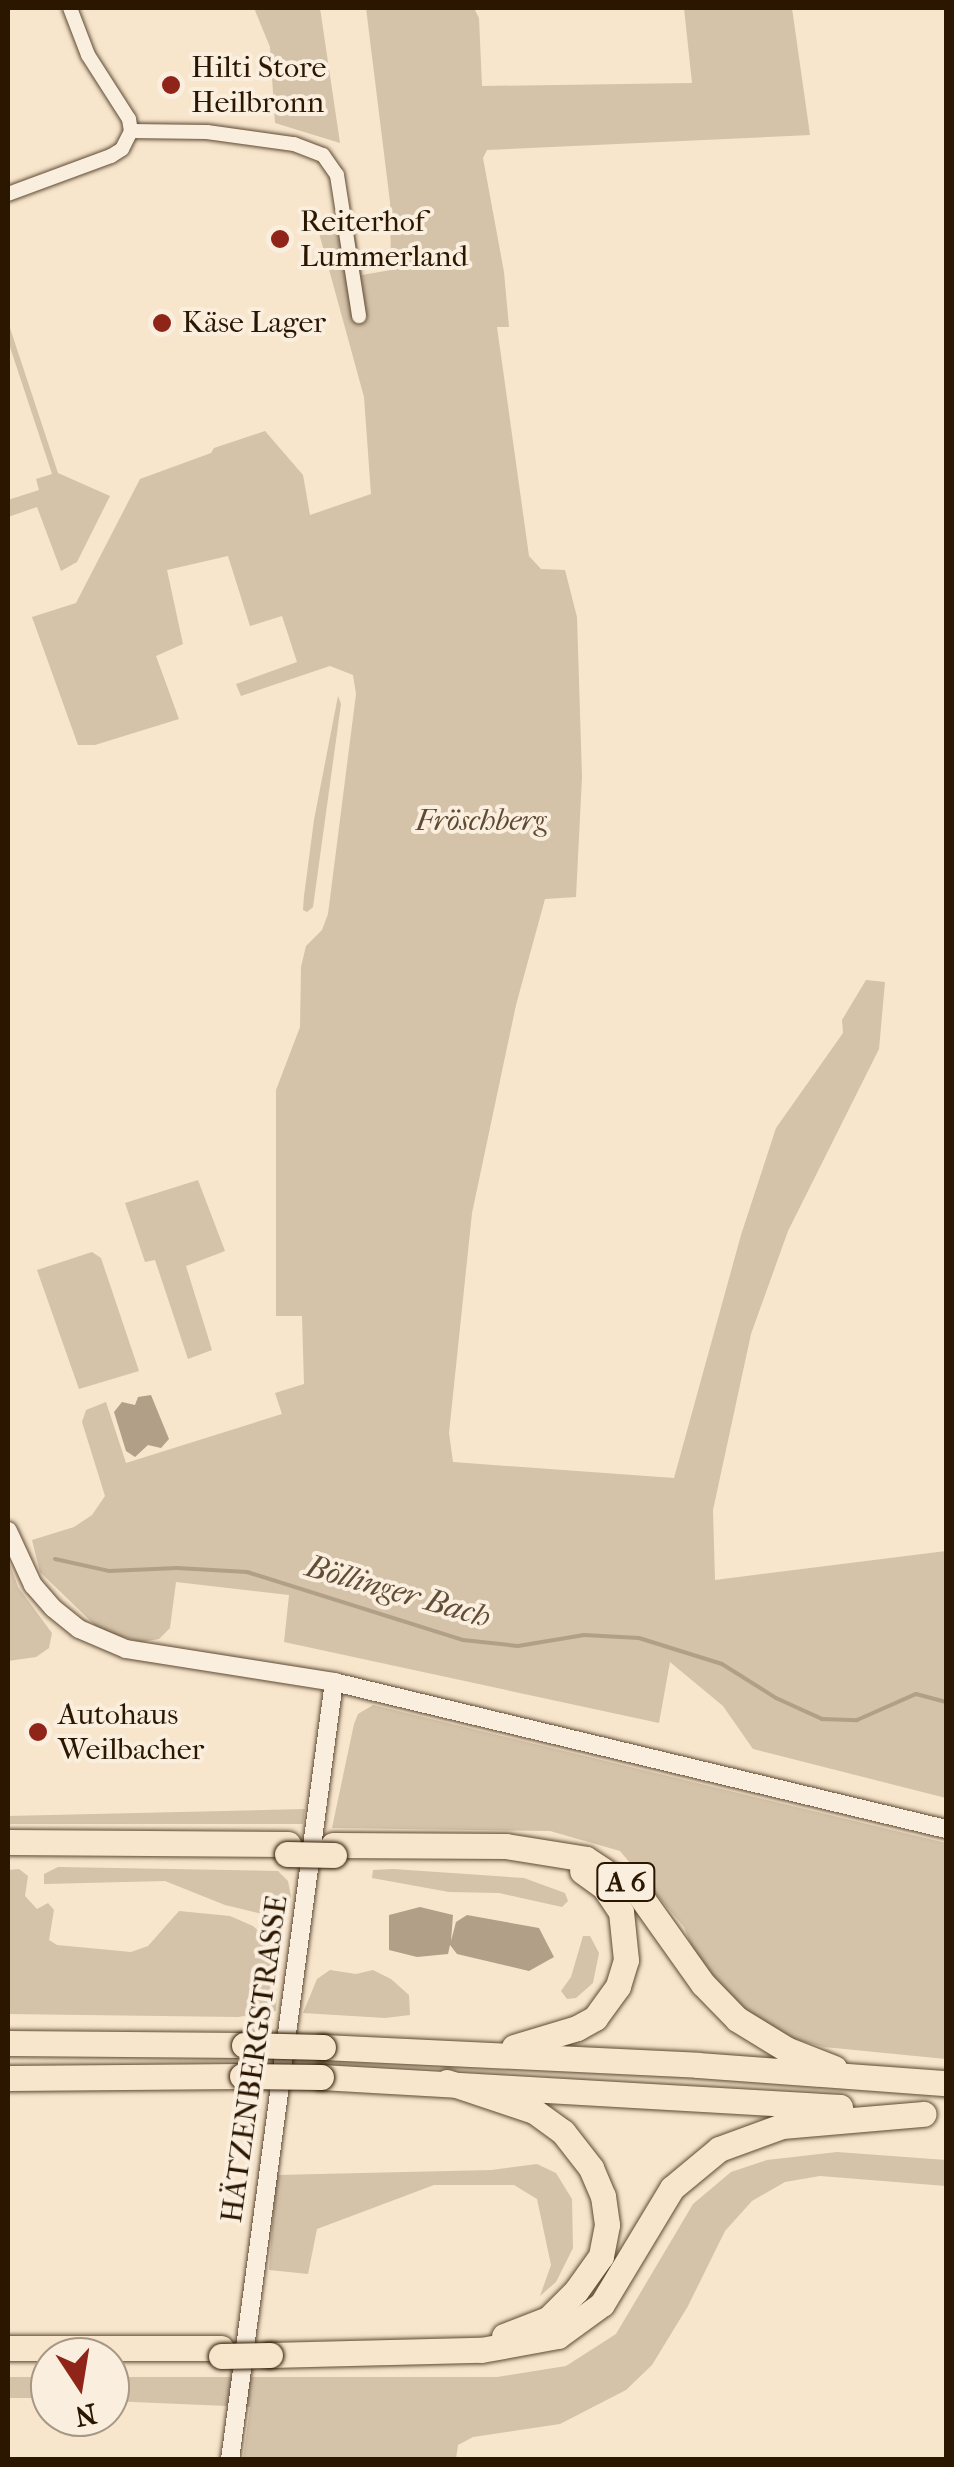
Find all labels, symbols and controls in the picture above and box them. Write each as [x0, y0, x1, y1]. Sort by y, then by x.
place label: Hilti Store Heilbronn [191, 50, 326, 120]
marker: Hilti Store Heilbronn [160, 74, 182, 96]
place label: Reiterhof Lummerland [300, 204, 468, 274]
marker: Reiterhof Lummerland [269, 228, 291, 250]
place label: Käse Lager [182, 305, 326, 341]
marker: Käse Lager [151, 312, 173, 334]
park label: Fröschberg [416, 803, 546, 839]
water label: Böllinger Bach [301, 1547, 495, 1637]
place label: Autohaus Weilbacher [58, 1697, 204, 1768]
marker: Autohaus Weilbacher [27, 1721, 49, 1743]
road number: A 6 [596, 1859, 656, 1905]
street label: HÄTZENBERGSTRASSE [214, 1893, 296, 2225]
north arrow [30, 2337, 130, 2437]
text: N [72, 2397, 100, 2433]

